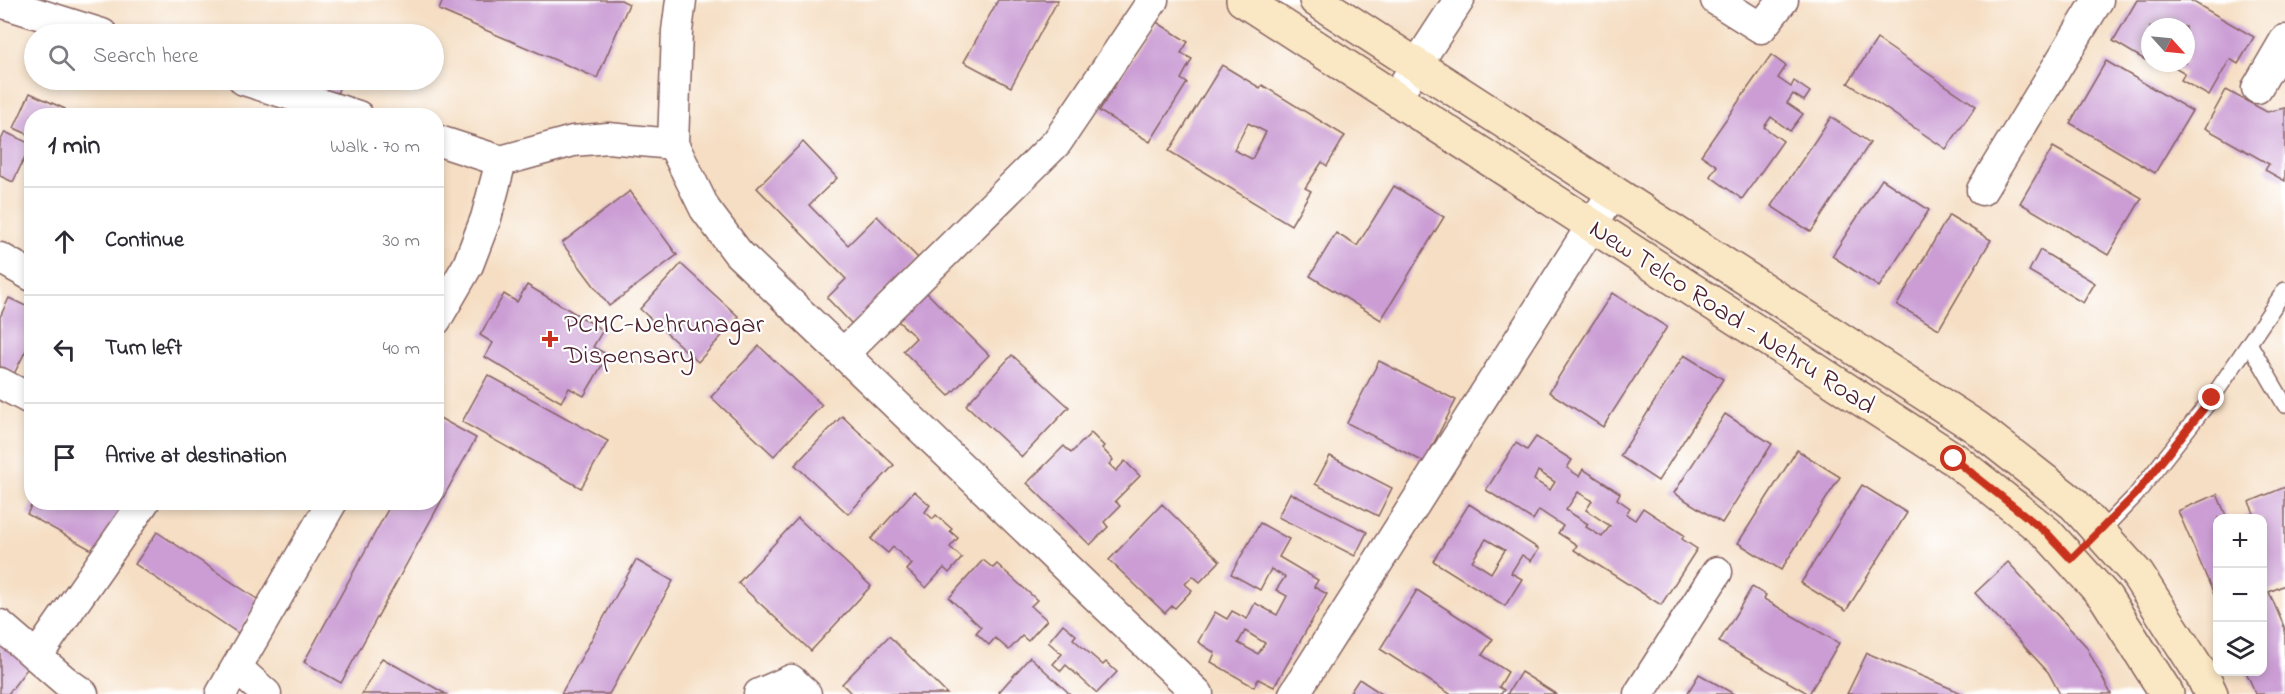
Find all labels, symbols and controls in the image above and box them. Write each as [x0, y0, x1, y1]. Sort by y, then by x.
north arrow [2141, 18, 2195, 72]
search box [24, 24, 444, 90]
icon: search [45, 41, 78, 74]
text: Search here [93, 41, 198, 73]
text: 1 min [48, 128, 100, 166]
text: Walk · 70 m [330, 133, 420, 162]
street label: New Telco Road - Nehru Road [1581, 211, 1882, 426]
icon: ahead [48, 225, 81, 258]
text: Continue [105, 225, 184, 257]
text: 30 m [383, 227, 420, 256]
place label: PCMC-Nehrunagar Dispensary [563, 306, 765, 376]
marker: PCMC-Nehrunagar Dispensary [541, 330, 559, 348]
icon: left [48, 333, 81, 366]
text: Turn left [105, 333, 182, 365]
text: 40 m [383, 335, 420, 364]
route end [2198, 384, 2224, 410]
icon: arrive [48, 441, 81, 474]
text: Arrive at destination [105, 441, 287, 473]
route start [1940, 445, 1966, 471]
map controls [2213, 514, 2267, 676]
button: + [2213, 514, 2267, 568]
button: − [2213, 568, 2267, 622]
button: layers [2213, 622, 2267, 676]

